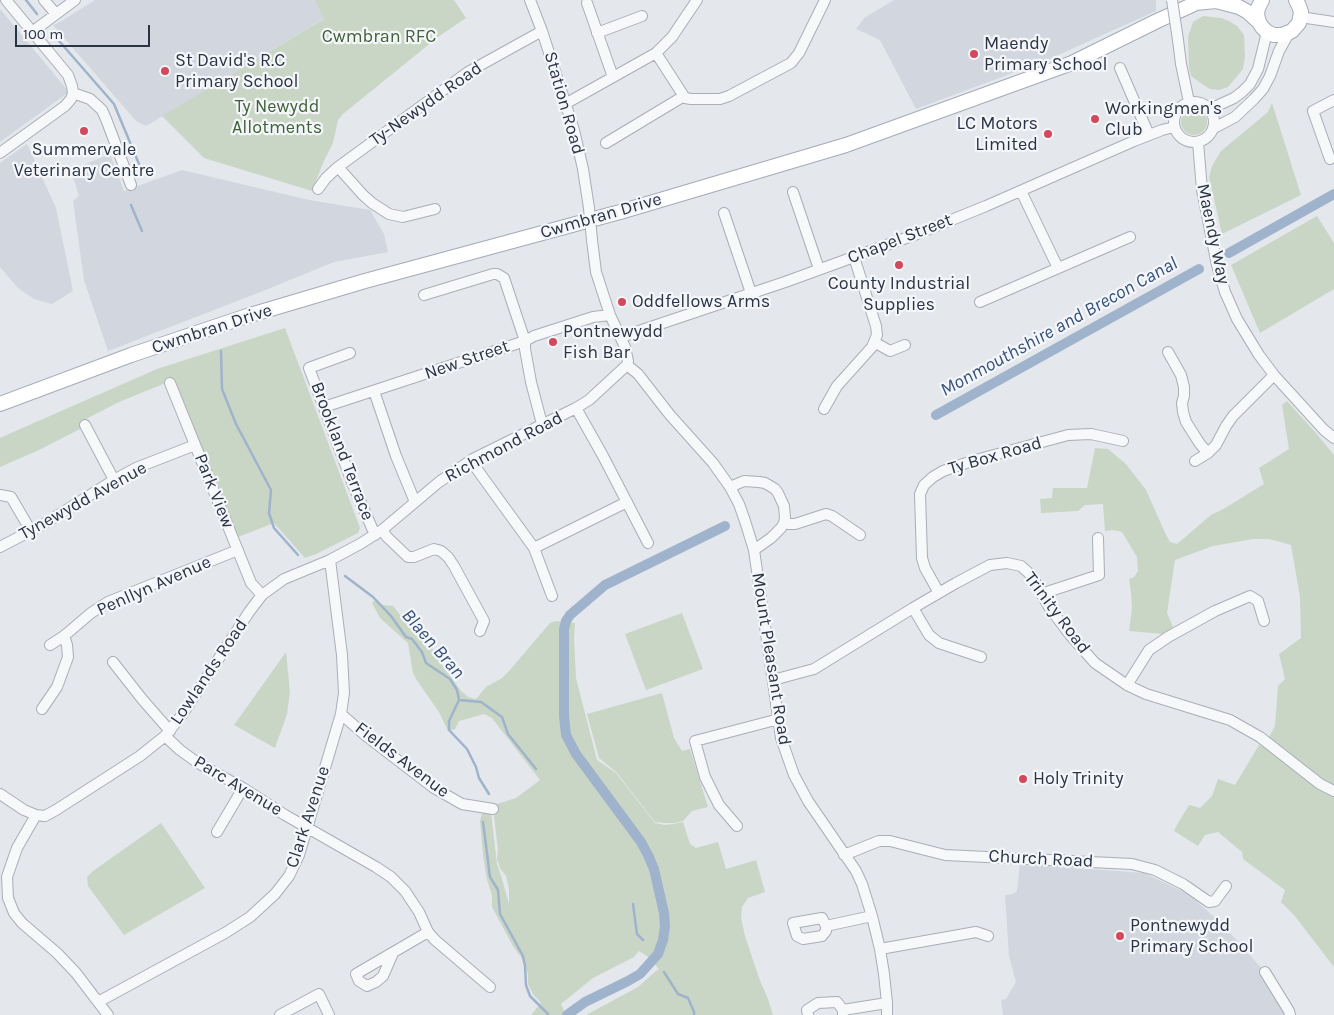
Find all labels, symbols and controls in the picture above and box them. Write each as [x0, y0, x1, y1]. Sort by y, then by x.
scale bar [18, 15, 152, 47]
text: 100 m [23, 25, 63, 43]
park label: Cwmbran RFC [322, 26, 436, 48]
place label: Maendy Primary School [984, 33, 1107, 76]
marker: Maendy Primary School [968, 48, 980, 60]
street label: Station Road [539, 49, 589, 157]
place label: St David's R.C Primary School [175, 50, 298, 92]
street label: Ty-Newydd Road [366, 57, 486, 151]
marker: St David's R.C Primary School [159, 65, 171, 77]
park label: Ty Newydd Allotments [232, 96, 322, 138]
place label: Workingmen's Club [1105, 98, 1222, 140]
place label: LC Motors Limited [957, 113, 1038, 156]
marker: Workingmen's Club [1089, 113, 1101, 125]
marker: Summervale Veterinary Centre [78, 125, 90, 137]
marker: LC Motors Limited [1042, 128, 1054, 140]
place label: Summervale Veterinary Centre [14, 139, 154, 182]
street label: Maendy Way [1192, 182, 1234, 286]
street label: Cwmbran Drive [538, 188, 664, 244]
street label: Chapel Street [845, 209, 955, 269]
water label: Monmouthshire and Brecon Canal [936, 252, 1182, 402]
marker: County Industrial Supplies [893, 259, 905, 271]
place label: County Industrial Supplies [828, 273, 970, 316]
place label: Oddfellows Arms [632, 291, 770, 313]
marker: Oddfellows Arms [616, 296, 628, 308]
street label: Cwmbran Drive [149, 299, 275, 359]
place label: Pontnewydd Fish Bar [563, 321, 663, 364]
street label: New Street [422, 335, 512, 385]
marker: Pontnewydd Fish Bar [547, 336, 559, 348]
street label: Brookland Terrace [306, 379, 378, 523]
street label: Richmond Road [441, 407, 567, 487]
street label: Ty Box Road [946, 432, 1044, 480]
street label: Park View [189, 451, 239, 531]
street label: Tynewydd Avenue [16, 457, 150, 545]
street label: Penllyn Avenue [93, 551, 215, 621]
street label: Trinity Road [1019, 568, 1095, 658]
street label: Mount Pleasant Road [747, 571, 795, 747]
water label: Blaen Bran [396, 604, 470, 684]
street label: Lowlands Road [166, 615, 252, 729]
street label: Fields Avenue [350, 717, 454, 803]
street label: Parc Avenue [190, 751, 286, 821]
street label: Clark Avenue [281, 763, 335, 871]
place label: Holy Trinity [1033, 768, 1124, 790]
marker: Holy Trinity [1017, 773, 1029, 785]
street label: Church Road [988, 845, 1094, 873]
place label: Pontnewydd Primary School [1130, 915, 1253, 958]
marker: Pontnewydd Primary School [1114, 930, 1126, 942]

